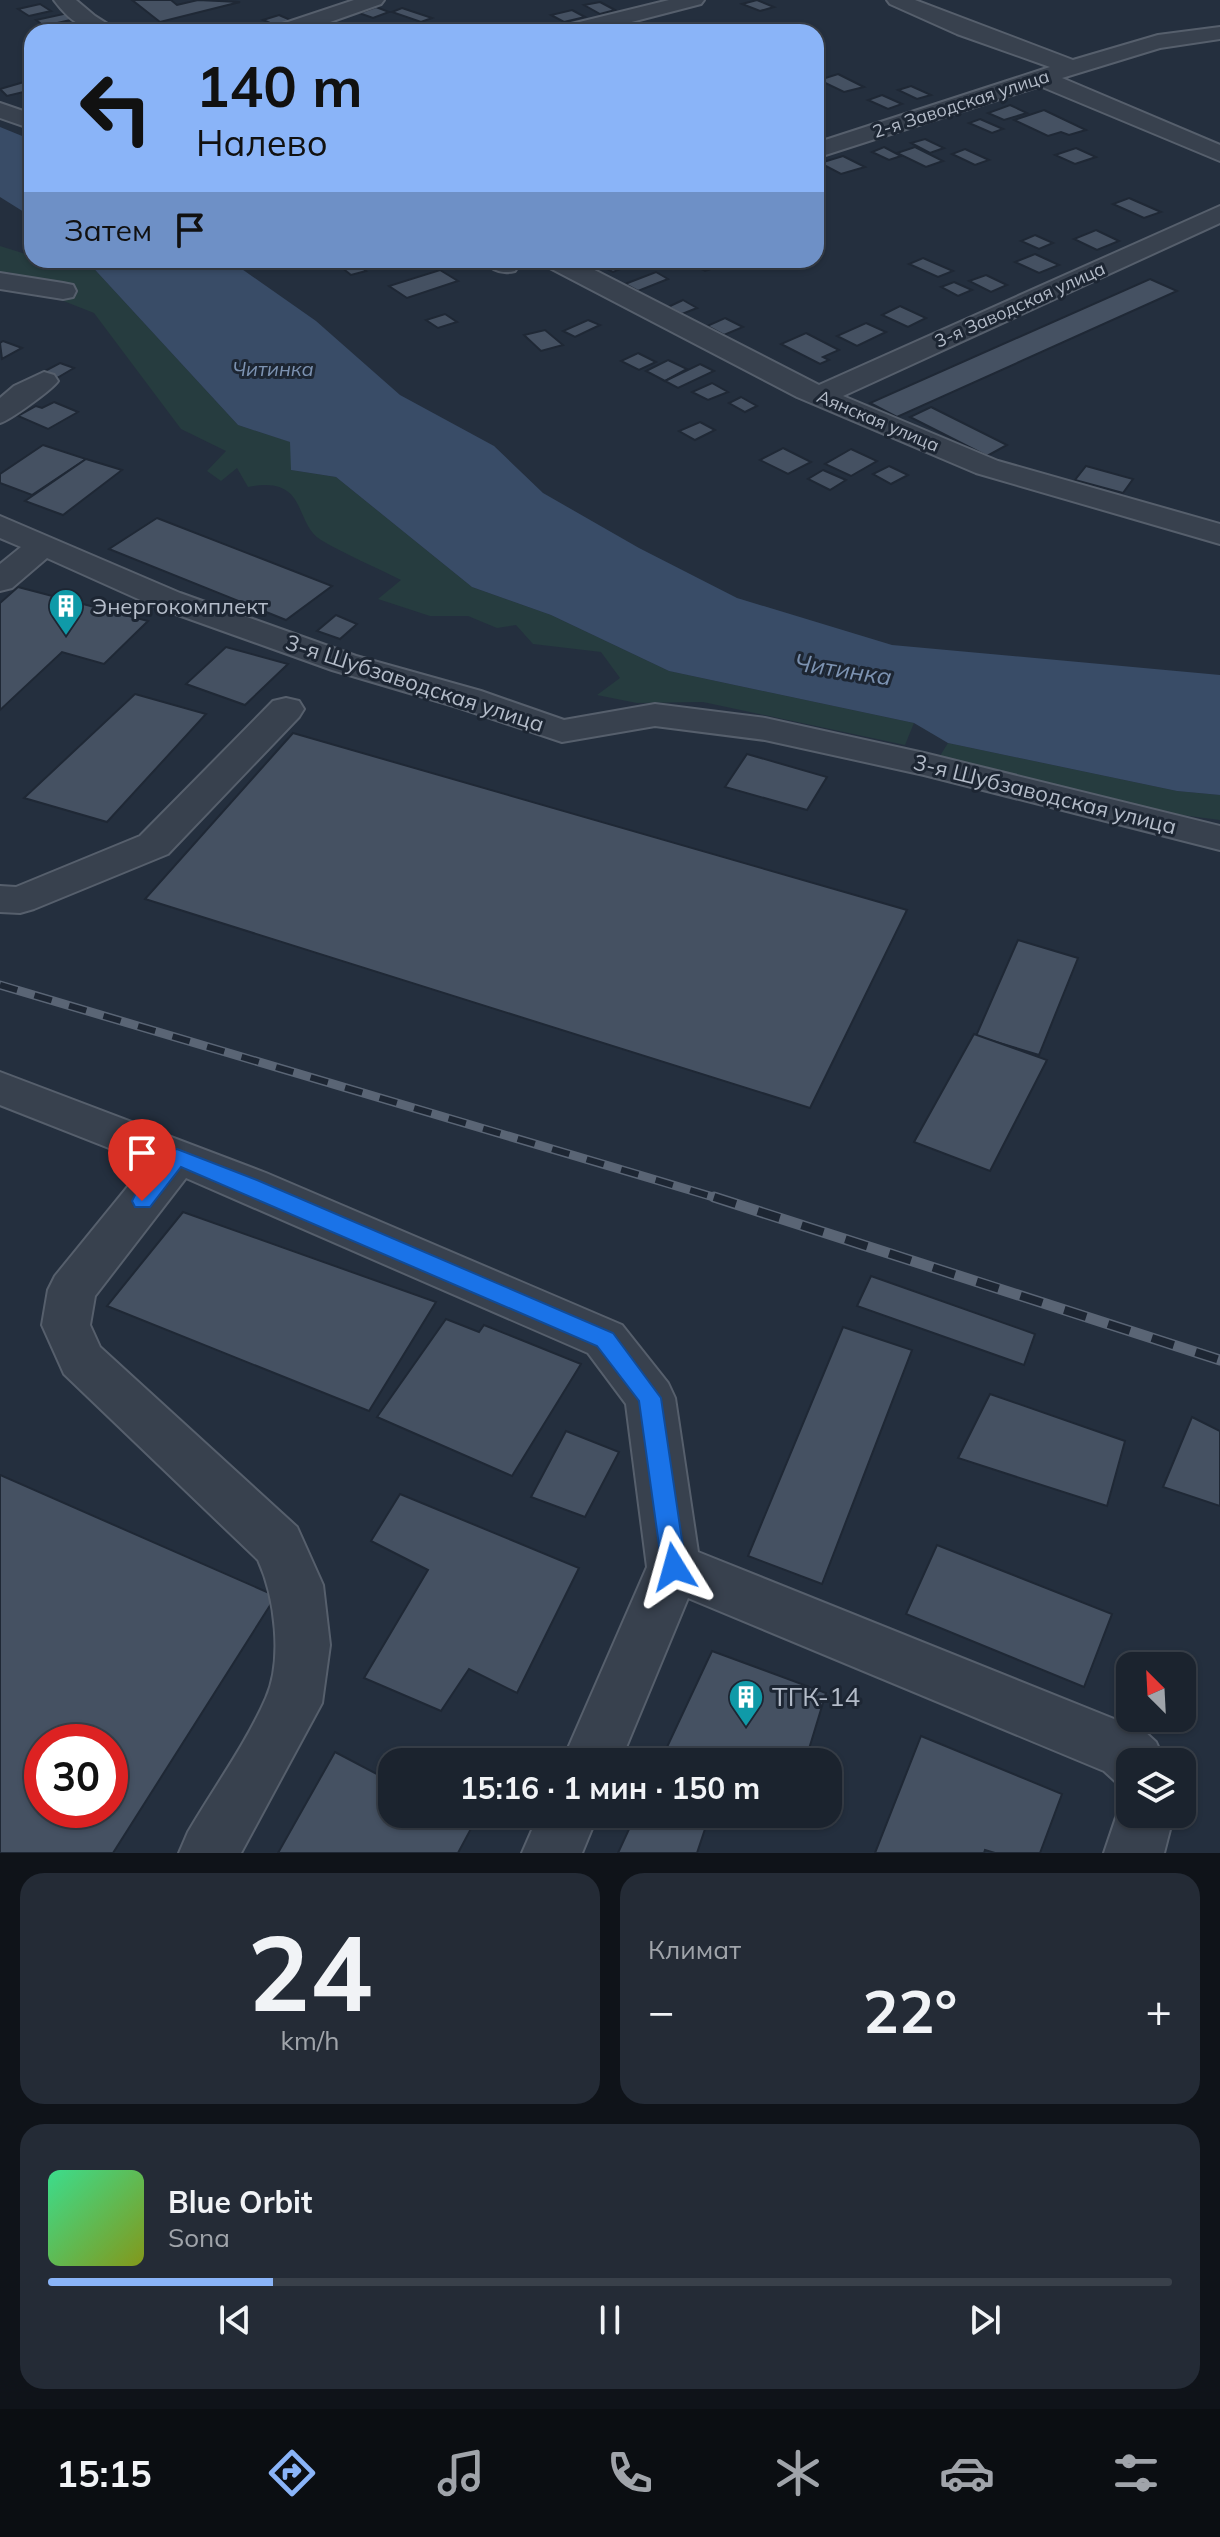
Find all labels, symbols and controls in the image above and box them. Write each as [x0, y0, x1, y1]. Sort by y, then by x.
text: 140 m [196, 51, 363, 121]
icon: left [64, 56, 168, 160]
street label: 2-я Заводская улица [870, 64, 1052, 143]
text: Налево [196, 120, 328, 165]
icon: arrive [168, 208, 212, 252]
text: Затем [64, 211, 152, 249]
street label: 3-я Заводская улица [931, 257, 1109, 352]
water label: Читинка [232, 356, 314, 381]
street label: Аянская улица [814, 384, 943, 457]
building icon: Энергокомплект [47, 587, 85, 637]
place label: Энергокомплект [92, 592, 268, 620]
street label: 3-я Шубзаводская улица [282, 628, 548, 738]
water label: Читинка [792, 647, 894, 691]
street label: 3-я Шубзаводская улица [910, 748, 1180, 840]
pin [108, 1119, 176, 1201]
icon: arrive [120, 1131, 164, 1175]
position arrow [632, 1525, 716, 1609]
north arrow [1116, 1652, 1196, 1732]
map controls [1116, 1652, 1196, 1828]
building icon: ТГК-14 [727, 1678, 765, 1728]
place label: ТГК-14 [772, 1680, 860, 1713]
speed limit sign: 30 [24, 1724, 128, 1828]
button: layers [1116, 1748, 1196, 1828]
text: 15:16 · 1 мин · 150 m [460, 1769, 760, 1807]
text: 24 [248, 1906, 372, 2037]
text: Климат [648, 1933, 741, 1966]
text: 22° [863, 1973, 957, 2048]
text: − [648, 1983, 674, 2038]
text: + [1146, 1983, 1172, 2038]
text: km/h [281, 2024, 339, 2057]
text: Blue Orbit [168, 2183, 312, 2221]
text: Sona [168, 2221, 230, 2254]
icon: previous [213, 2298, 257, 2342]
icon: pause [588, 2298, 632, 2342]
icon: next [963, 2298, 1007, 2342]
icon: directions [264, 2445, 320, 2501]
icon: music [433, 2445, 489, 2501]
icon: phone [602, 2445, 658, 2501]
icon: climate [770, 2445, 826, 2501]
icon: car [939, 2445, 995, 2501]
icon: filters [1108, 2445, 1164, 2501]
text: 15:15 [56, 2451, 152, 2496]

